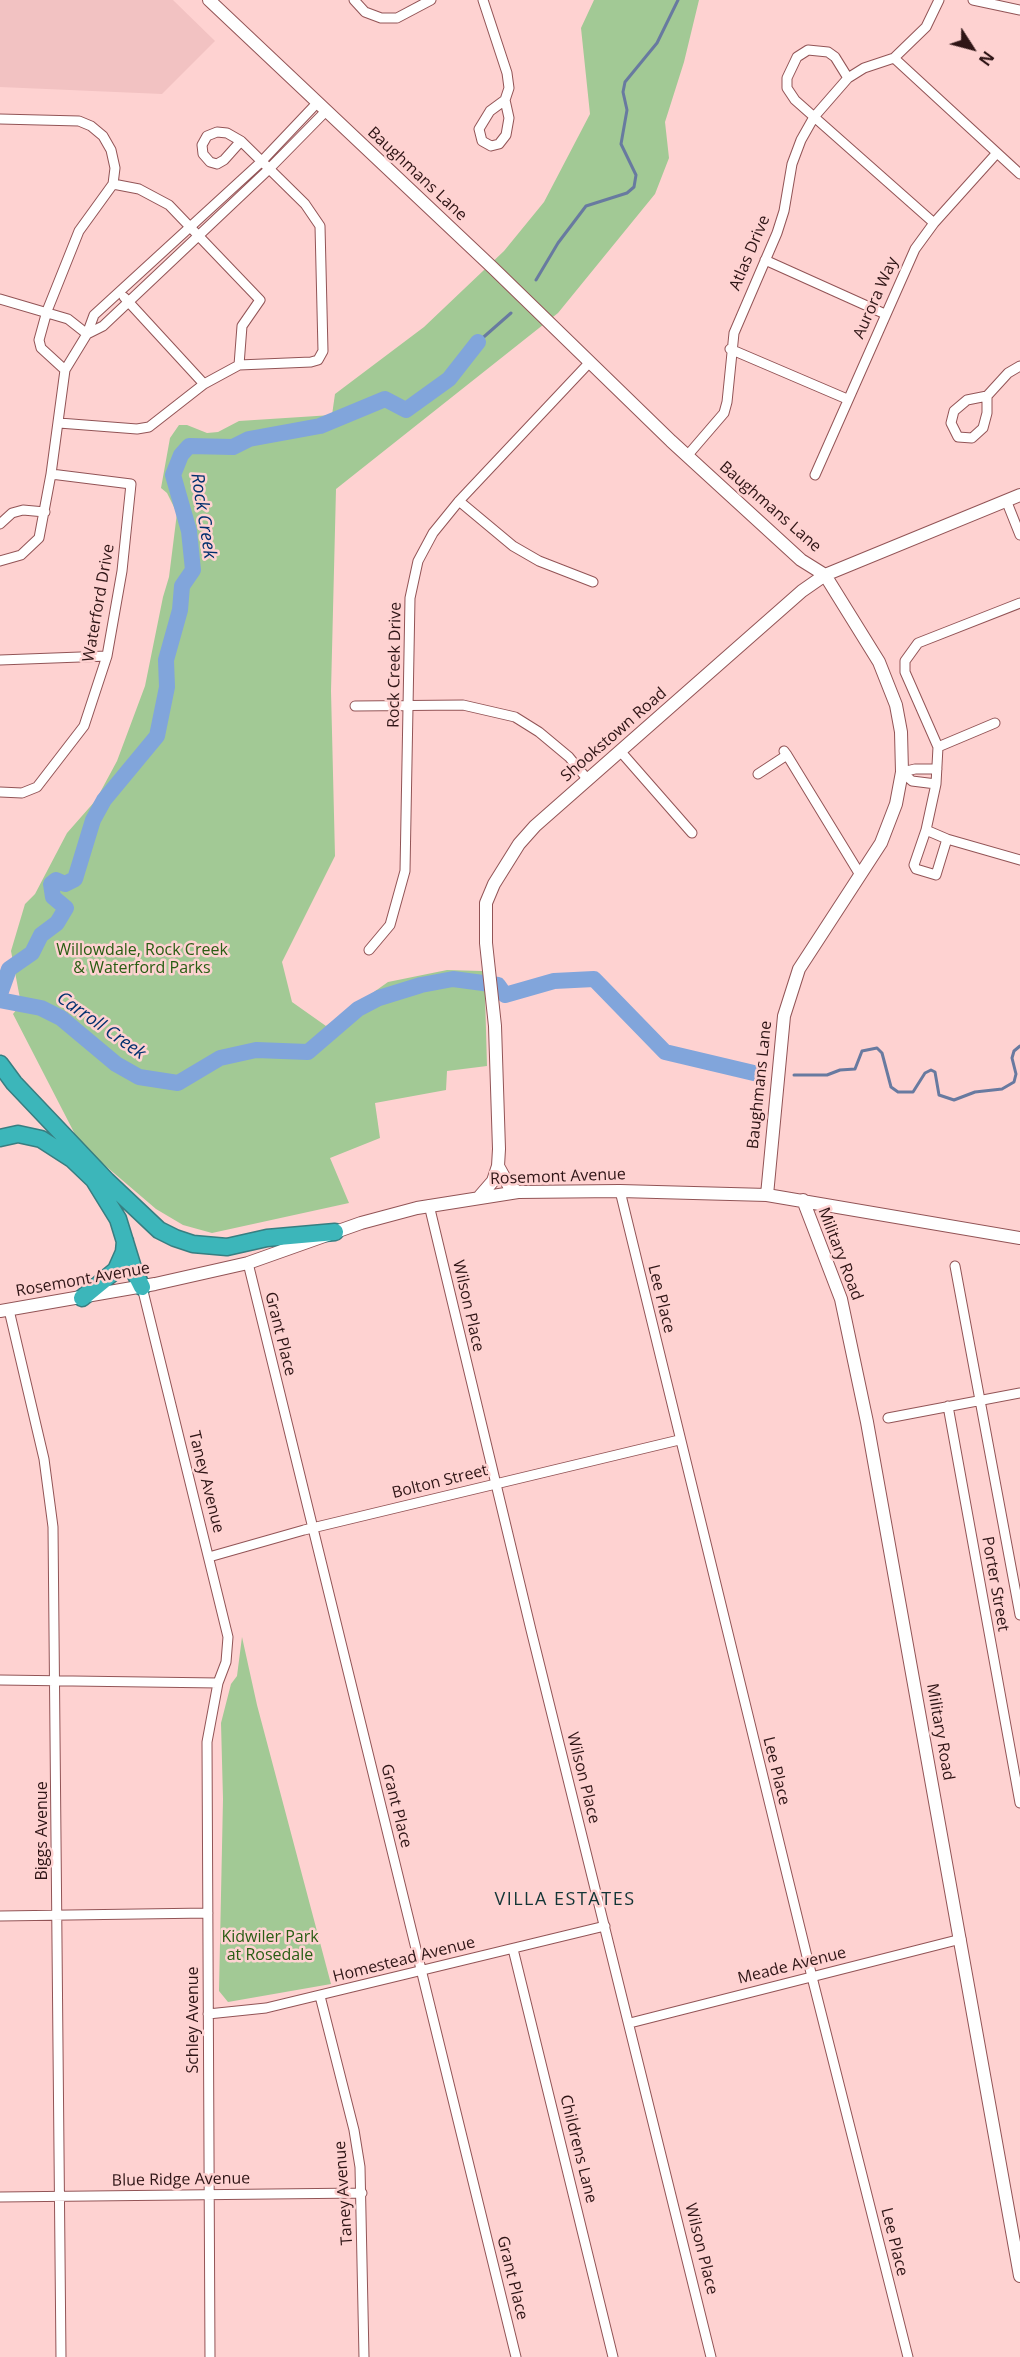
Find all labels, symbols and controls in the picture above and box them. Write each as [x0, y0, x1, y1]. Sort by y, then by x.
north arrow [942, 18, 1002, 78]
text: N [974, 47, 999, 70]
street label: Baughmans Lane [363, 123, 471, 225]
street label: Atlas Drive [726, 213, 774, 293]
street label: Aurora Way [849, 254, 903, 342]
street label: Baughmans Lane [715, 457, 825, 557]
water label: Rock Creek [186, 472, 220, 560]
street label: Waterford Drive [79, 542, 119, 664]
street label: Rock Creek Drive [384, 602, 406, 728]
street label: Shookstown Road [557, 684, 671, 786]
park label: Willowdale, Rock Creek & Waterford Parks [56, 940, 228, 978]
water label: Carroll Creek [52, 988, 150, 1064]
street label: Baughmans Lane [744, 1020, 776, 1150]
street label: Rosemont Avenue [490, 1165, 626, 1189]
street label: Military Road [813, 1205, 867, 1303]
street label: Wilson Place [448, 1258, 488, 1354]
street label: Rosemont Avenue [14, 1259, 152, 1301]
street label: Lee Place [643, 1263, 679, 1335]
street label: Grant Place [260, 1290, 300, 1378]
street label: Taney Avenue [184, 1429, 228, 1535]
street label: Bolton Street [390, 1461, 490, 1503]
street label: Porter Street [977, 1535, 1013, 1633]
street label: Military Road [922, 1682, 958, 1782]
street label: Wilson Place [562, 1730, 604, 1826]
street label: Lee Place [758, 1735, 794, 1807]
street label: Grant Place [376, 1762, 416, 1850]
street label: Biggs Avenue [32, 1781, 52, 1881]
district label: VILLA ESTATES [494, 1889, 636, 1911]
park label: Kidwiler Park at Rosedale [221, 1927, 319, 1965]
street label: Homestead Avenue [331, 1933, 477, 1987]
street label: Meade Avenue [736, 1943, 848, 1989]
street label: Schley Avenue [183, 1966, 203, 2074]
street label: Childrens Lane [555, 2093, 601, 2205]
street label: Taney Avenue [331, 2140, 357, 2246]
street label: Blue Ridge Avenue [112, 2169, 250, 2191]
street label: Wilson Place [680, 2201, 722, 2297]
street label: Lee Place [876, 2206, 912, 2278]
street label: Grant Place [492, 2234, 532, 2322]

